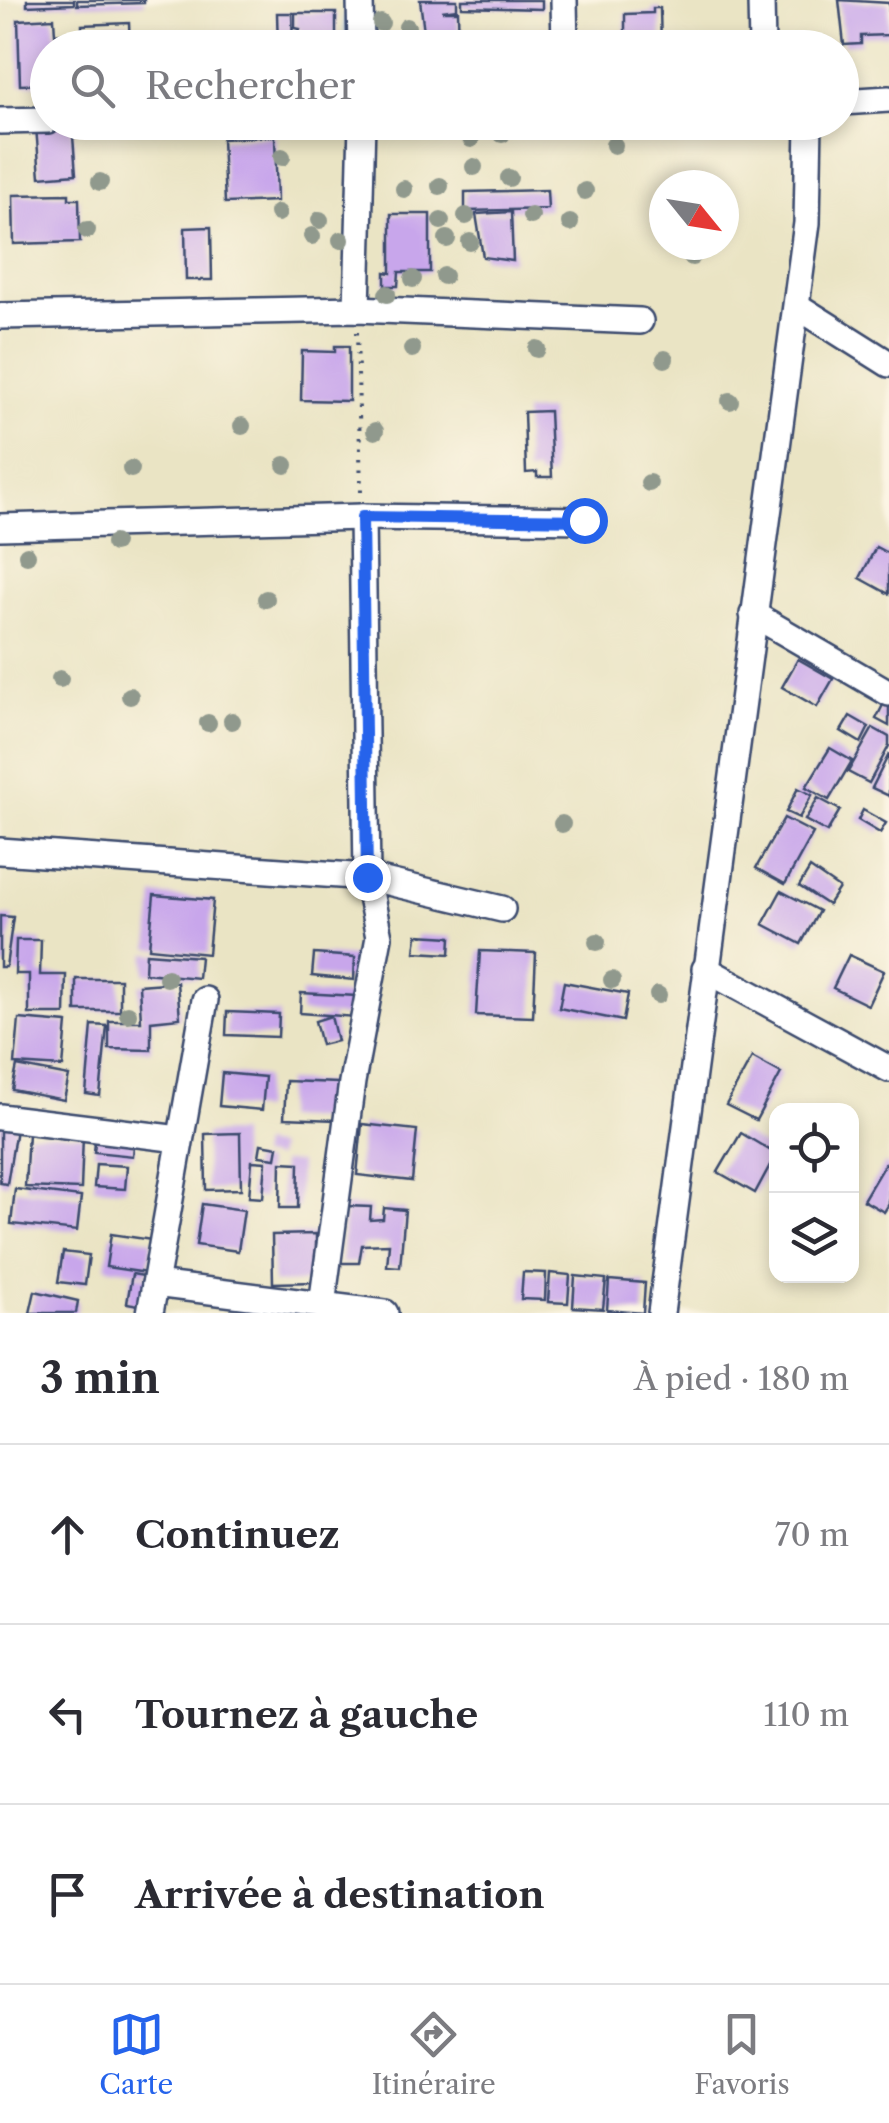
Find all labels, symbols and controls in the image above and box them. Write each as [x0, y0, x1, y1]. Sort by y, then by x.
search box [30, 30, 859, 140]
icon: search [65, 58, 120, 113]
text: Rechercher [145, 62, 355, 109]
north arrow [649, 170, 739, 260]
route start [562, 498, 608, 544]
route end [345, 855, 391, 901]
map controls [769, 1103, 859, 1283]
button: locate [769, 1103, 859, 1193]
button: layers [769, 1193, 859, 1283]
text: 3 min [40, 1352, 160, 1404]
text: À pied · 180 m [634, 1359, 849, 1398]
icon: ahead [40, 1507, 95, 1562]
text: Continuez [135, 1511, 340, 1558]
text: 70 m [775, 1515, 849, 1554]
icon: left [40, 1687, 95, 1742]
text: Tournez à gauche [135, 1691, 478, 1738]
text: 110 m [763, 1695, 849, 1734]
icon: arrive [40, 1867, 95, 1922]
text: Arrivée à destination [135, 1871, 545, 1918]
tab: Carte [99, 2007, 173, 2101]
tab: Itinéraire [372, 2007, 496, 2101]
tab: Favoris [694, 2007, 790, 2101]

